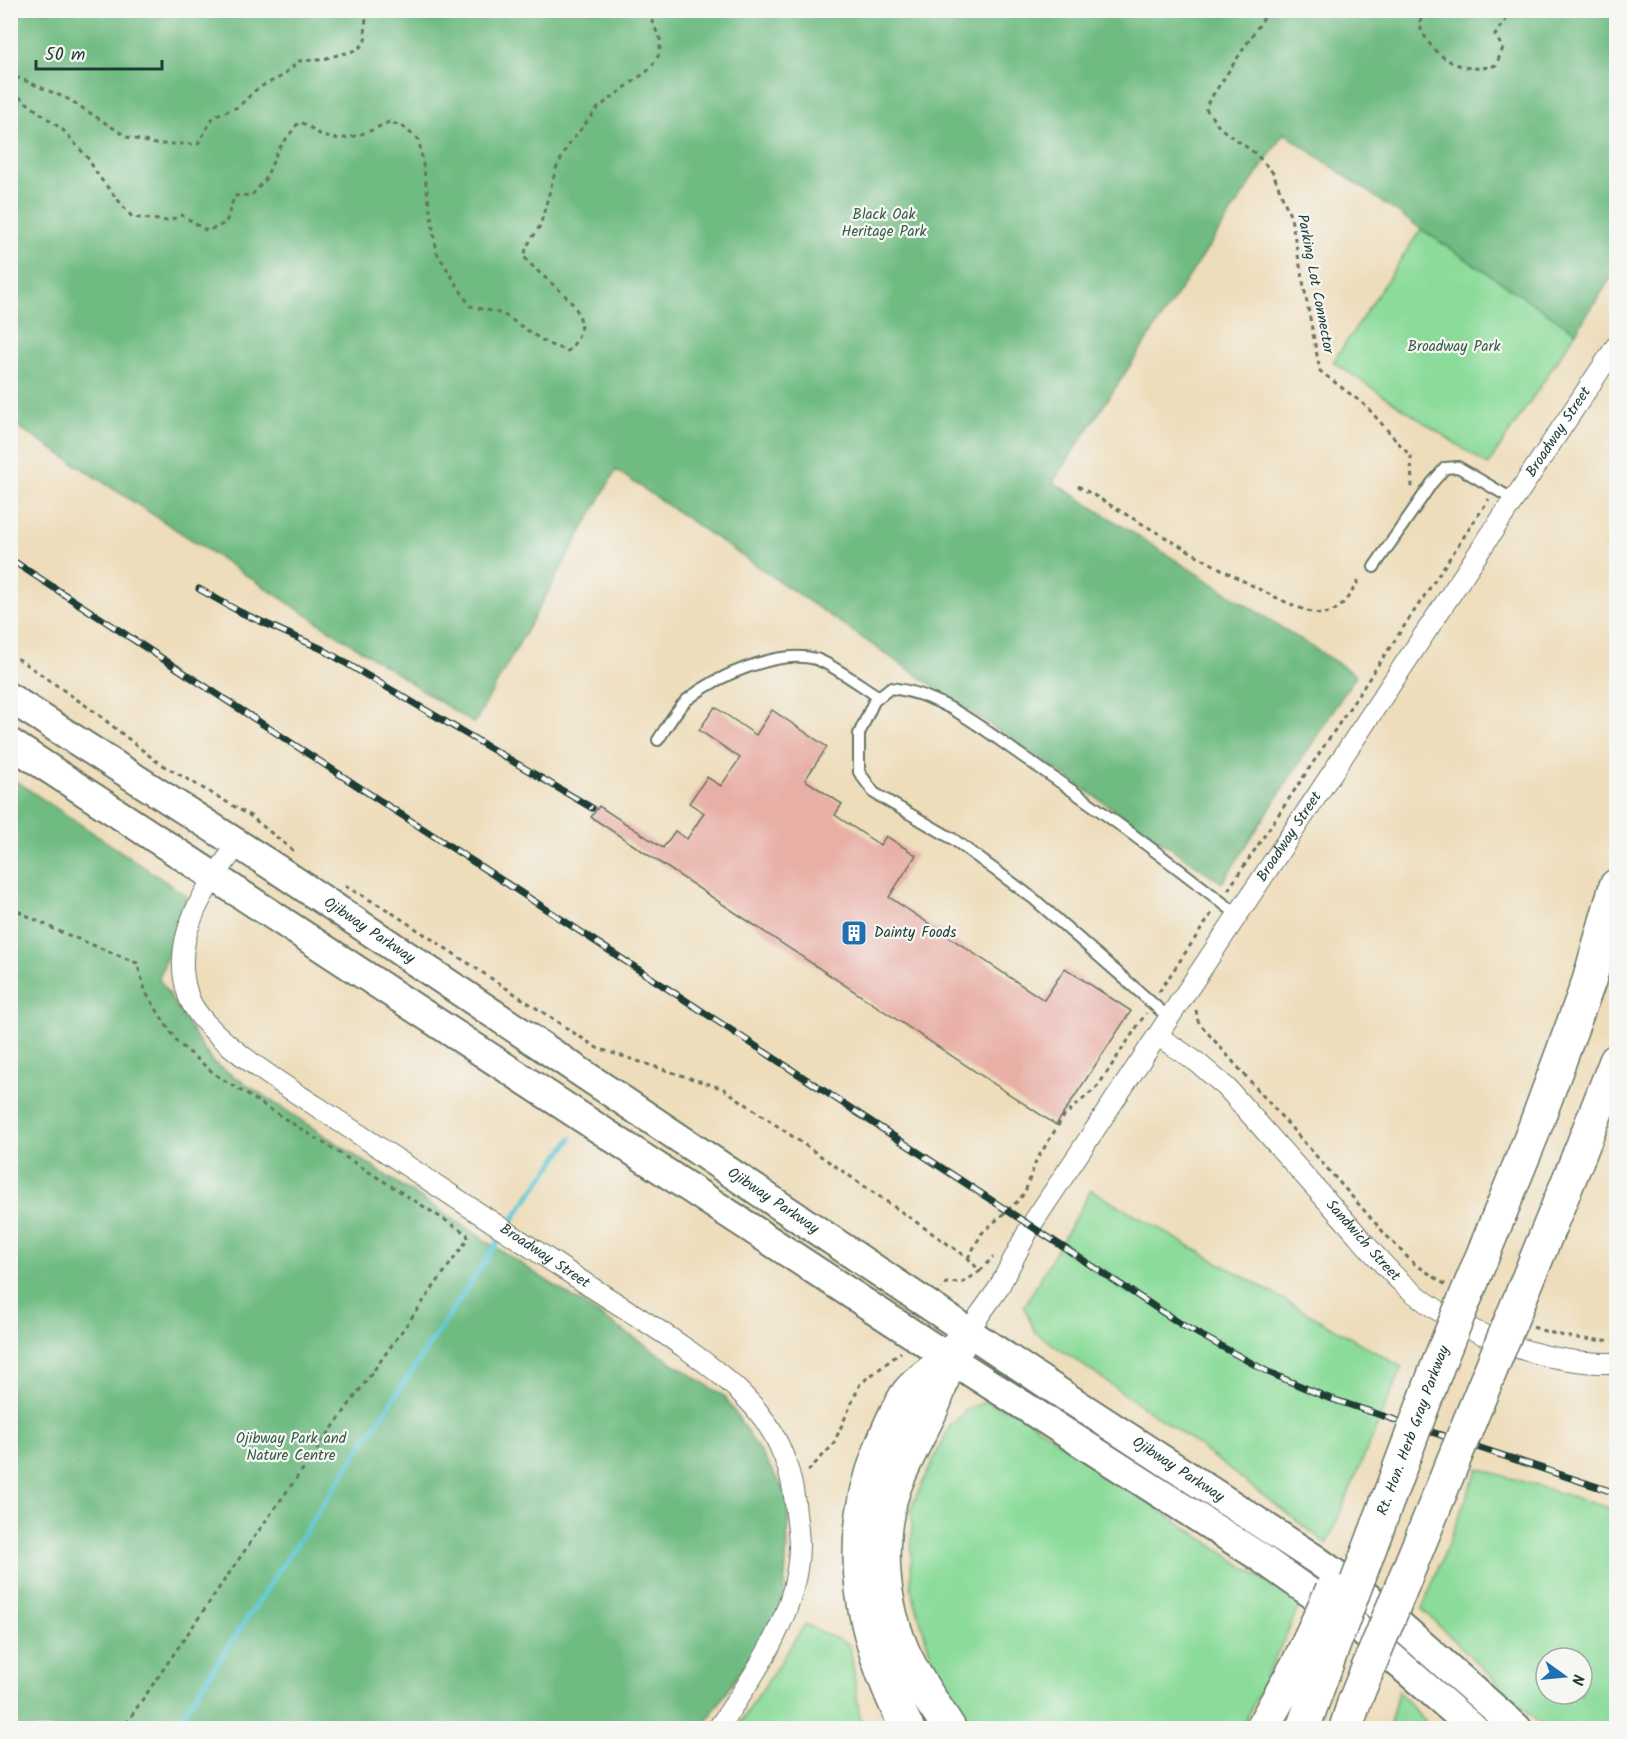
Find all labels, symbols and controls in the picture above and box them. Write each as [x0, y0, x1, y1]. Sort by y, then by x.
scale bar [36, 33, 162, 71]
text: 50 m [45, 41, 85, 70]
park label: Black Oak Heritage Park [841, 203, 928, 244]
street label: Parking Lot Connector [1290, 212, 1340, 357]
park label: Broadway Park [1407, 335, 1502, 359]
street label: Broadway Street [1520, 382, 1598, 482]
street label: Broadway Street [1251, 787, 1328, 887]
street label: Ojibway Parkway [318, 891, 421, 971]
building icon: Dainty Foods [839, 918, 869, 948]
place label: Dainty Foods [874, 921, 957, 945]
street label: Ojibway Parkway [722, 1162, 825, 1241]
street label: Sandwich Street [1320, 1194, 1406, 1288]
street label: Broadway Street [495, 1218, 595, 1295]
street label: Rt. Hon. Herb Gray Parkway [1371, 1341, 1457, 1519]
park label: Ojibway Park and Nature Centre [236, 1427, 347, 1468]
street label: Ojibway Parkway [1127, 1431, 1230, 1509]
north arrow [1534, 1646, 1594, 1706]
text: N [1564, 1671, 1590, 1688]

